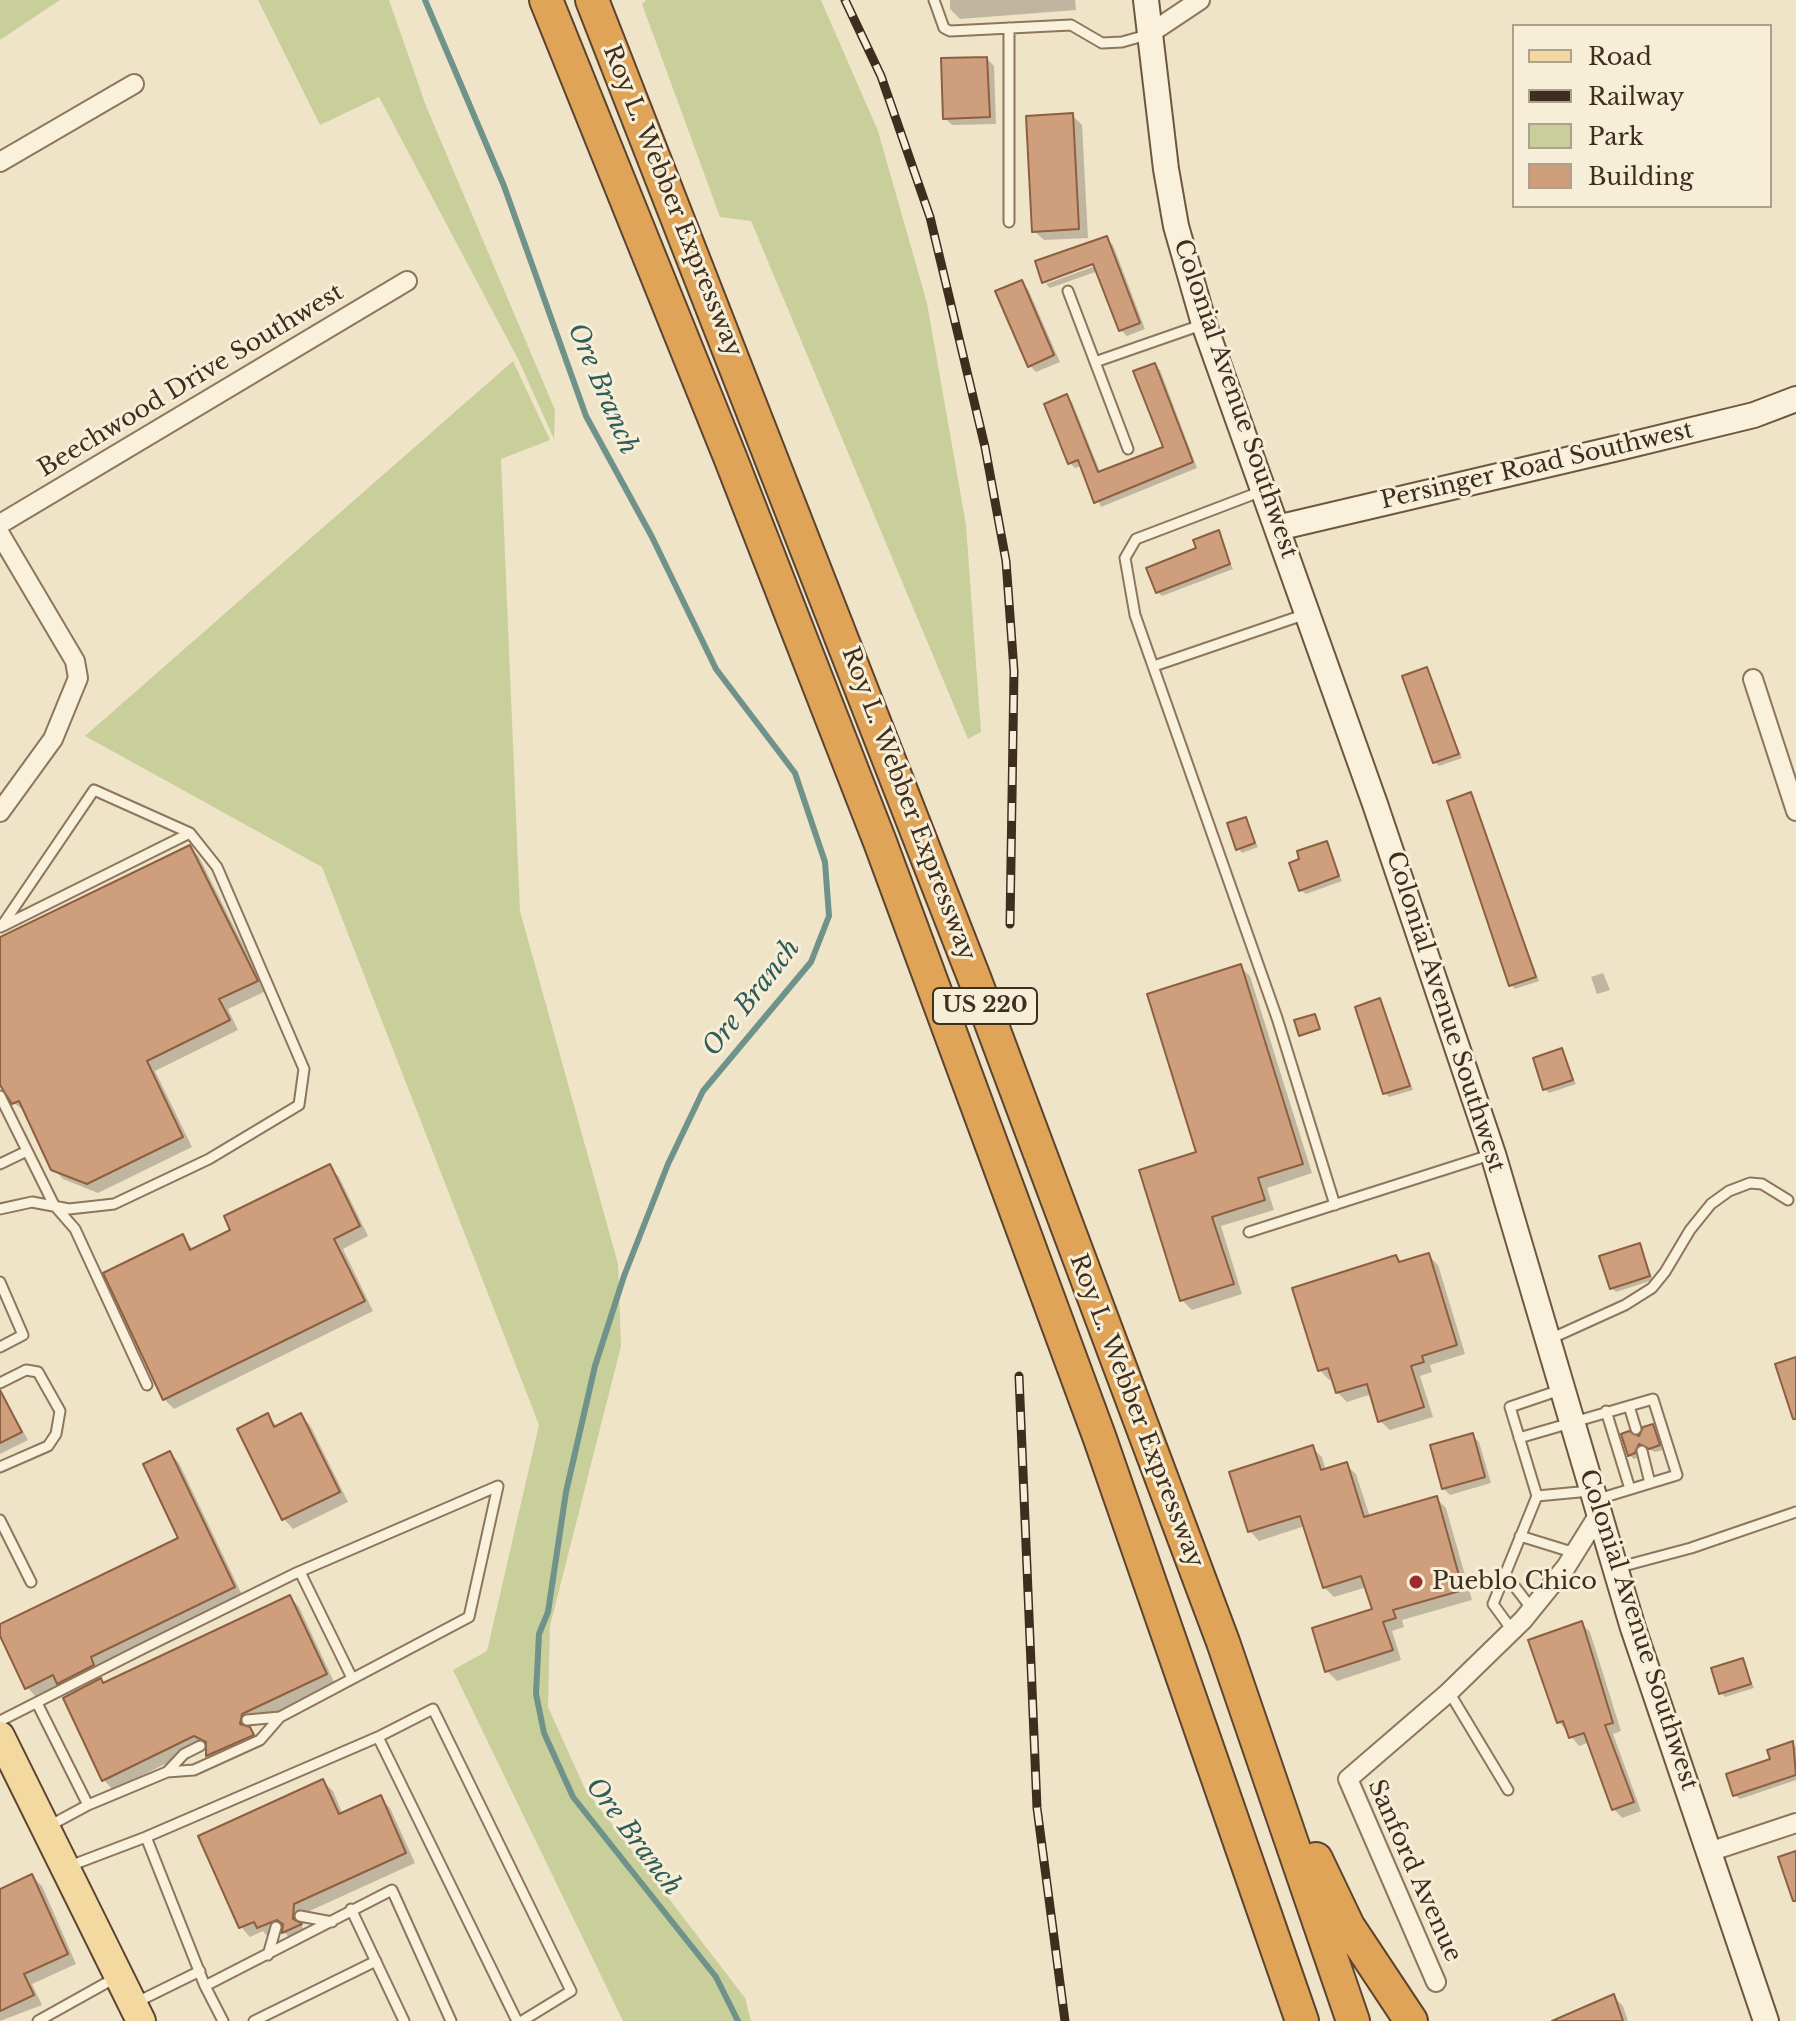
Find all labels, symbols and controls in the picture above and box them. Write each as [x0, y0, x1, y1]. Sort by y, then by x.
legend [1512, 24, 1772, 208]
street label: Roy L. Webber Expressway [596, 41, 748, 361]
text: Road [1588, 42, 1652, 71]
text: Railway [1588, 82, 1684, 111]
text: Park [1588, 122, 1644, 151]
text: Building [1588, 162, 1694, 191]
street label: Colonial Avenue Southwest [1167, 236, 1303, 562]
street label: Beechwood Drive Southwest [33, 278, 349, 484]
water label: Ore Branch [560, 319, 644, 459]
street label: Persinger Road Southwest [1378, 416, 1696, 516]
street label: Roy L. Webber Expressway [835, 643, 981, 965]
street label: Colonial Avenue Southwest [1379, 848, 1511, 1176]
water label: Ore Branch [697, 933, 807, 1063]
road number: US 220 [933, 988, 1037, 1024]
street label: Roy L. Webber Expressway [1063, 1250, 1209, 1572]
street label: Colonial Avenue Southwest [1572, 1466, 1704, 1794]
place label: Pueblo Chico [1432, 1568, 1597, 1596]
marker: Pueblo Chico [1407, 1573, 1425, 1591]
water label: Ore Branch [579, 1772, 687, 1902]
street label: Sanford Avenue [1361, 1775, 1467, 1967]

